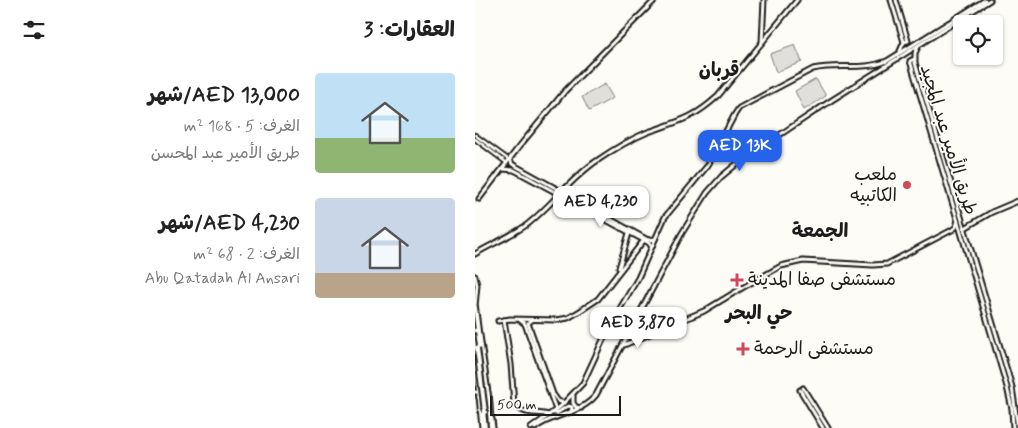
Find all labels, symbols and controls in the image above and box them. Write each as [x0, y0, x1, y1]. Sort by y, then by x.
map controls [953, 15, 1003, 65]
button: locate [953, 15, 1003, 65]
icon: filters [20, 16, 48, 44]
text: العقارات: 3 [364, 16, 455, 44]
district label: قربان [699, 58, 739, 83]
street label: طريق الأمير عبد المجيد [914, 62, 983, 218]
text: AED 13,000/شهر [148, 81, 300, 109]
icon: home [355, 93, 415, 153]
text: الغرف: 5 · 168 m² [184, 116, 300, 137]
pin: AED 13K [694, 130, 786, 172]
text: AED 13K [709, 135, 771, 156]
text: طريق الأمير عبد المحسن [151, 143, 300, 164]
place label: ملعب الكاتبيه [850, 163, 897, 208]
marker: ملعب الكاتبيه [901, 179, 913, 191]
pin: AED 4,230 [544, 186, 658, 228]
text: AED 4,230 [564, 191, 638, 212]
text: AED 4,230/شهر [159, 209, 300, 237]
icon: home [355, 218, 415, 278]
district label: الجمعة [792, 219, 848, 244]
text: الغرف: 2 · 68 m² [193, 244, 300, 265]
text: Abu Qatadah Al Ansari [145, 268, 300, 289]
place label: مستشفی صفا المدینة [748, 268, 896, 292]
marker: مستشفی صفا المدینة [730, 273, 744, 287]
district label: حي البحر [724, 301, 792, 329]
pin: AED 3,870 [581, 306, 695, 349]
text: AED 3,870 [601, 312, 675, 333]
place label: مستشفى الرحمة [754, 337, 874, 361]
marker: مستشفى الرحمة [736, 342, 750, 356]
scale bar [490, 393, 621, 416]
text: 500 m [497, 396, 537, 414]

